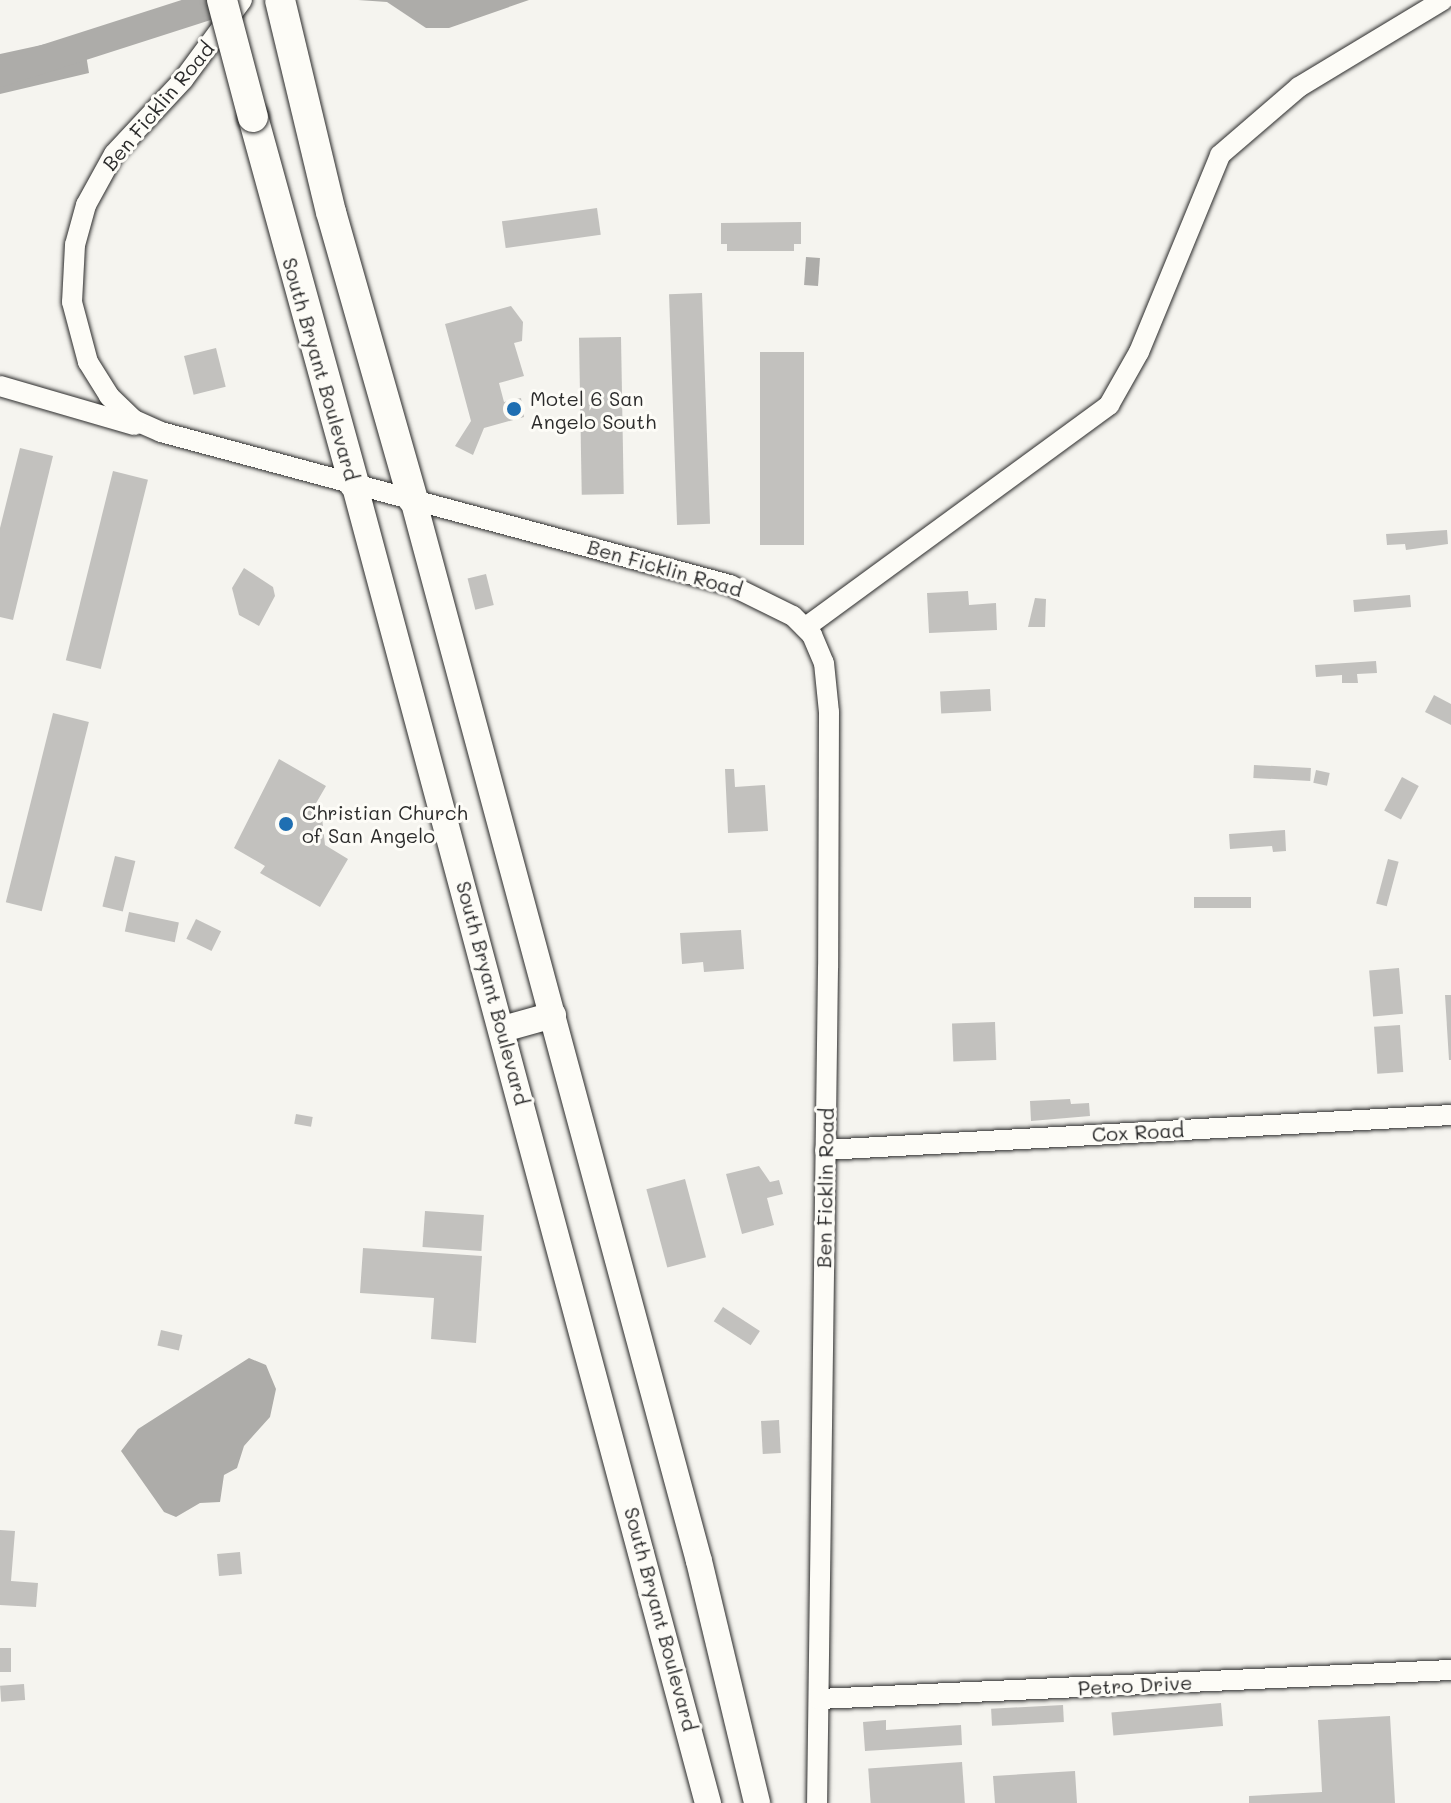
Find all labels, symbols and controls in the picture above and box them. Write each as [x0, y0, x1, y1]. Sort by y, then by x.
street label: Ben Ficklin Road [97, 37, 219, 175]
street label: South Bryant Boulevard [278, 255, 364, 483]
place label: Motel 6 San Angelo South [530, 386, 656, 433]
marker: Motel 6 San Angelo South [505, 400, 523, 418]
street label: Ben Ficklin Road [585, 534, 745, 602]
place label: Christian Church of San Angelo [302, 800, 468, 847]
marker: Christian Church of San Angelo [277, 815, 295, 833]
street label: South Bryant Boulevard [452, 879, 534, 1107]
street label: Ben Ficklin Road [812, 1108, 838, 1268]
street label: Cox Road [1091, 1118, 1185, 1146]
street label: South Bryant Boulevard [620, 1505, 702, 1733]
street label: Petro Drive [1077, 1670, 1193, 1700]

